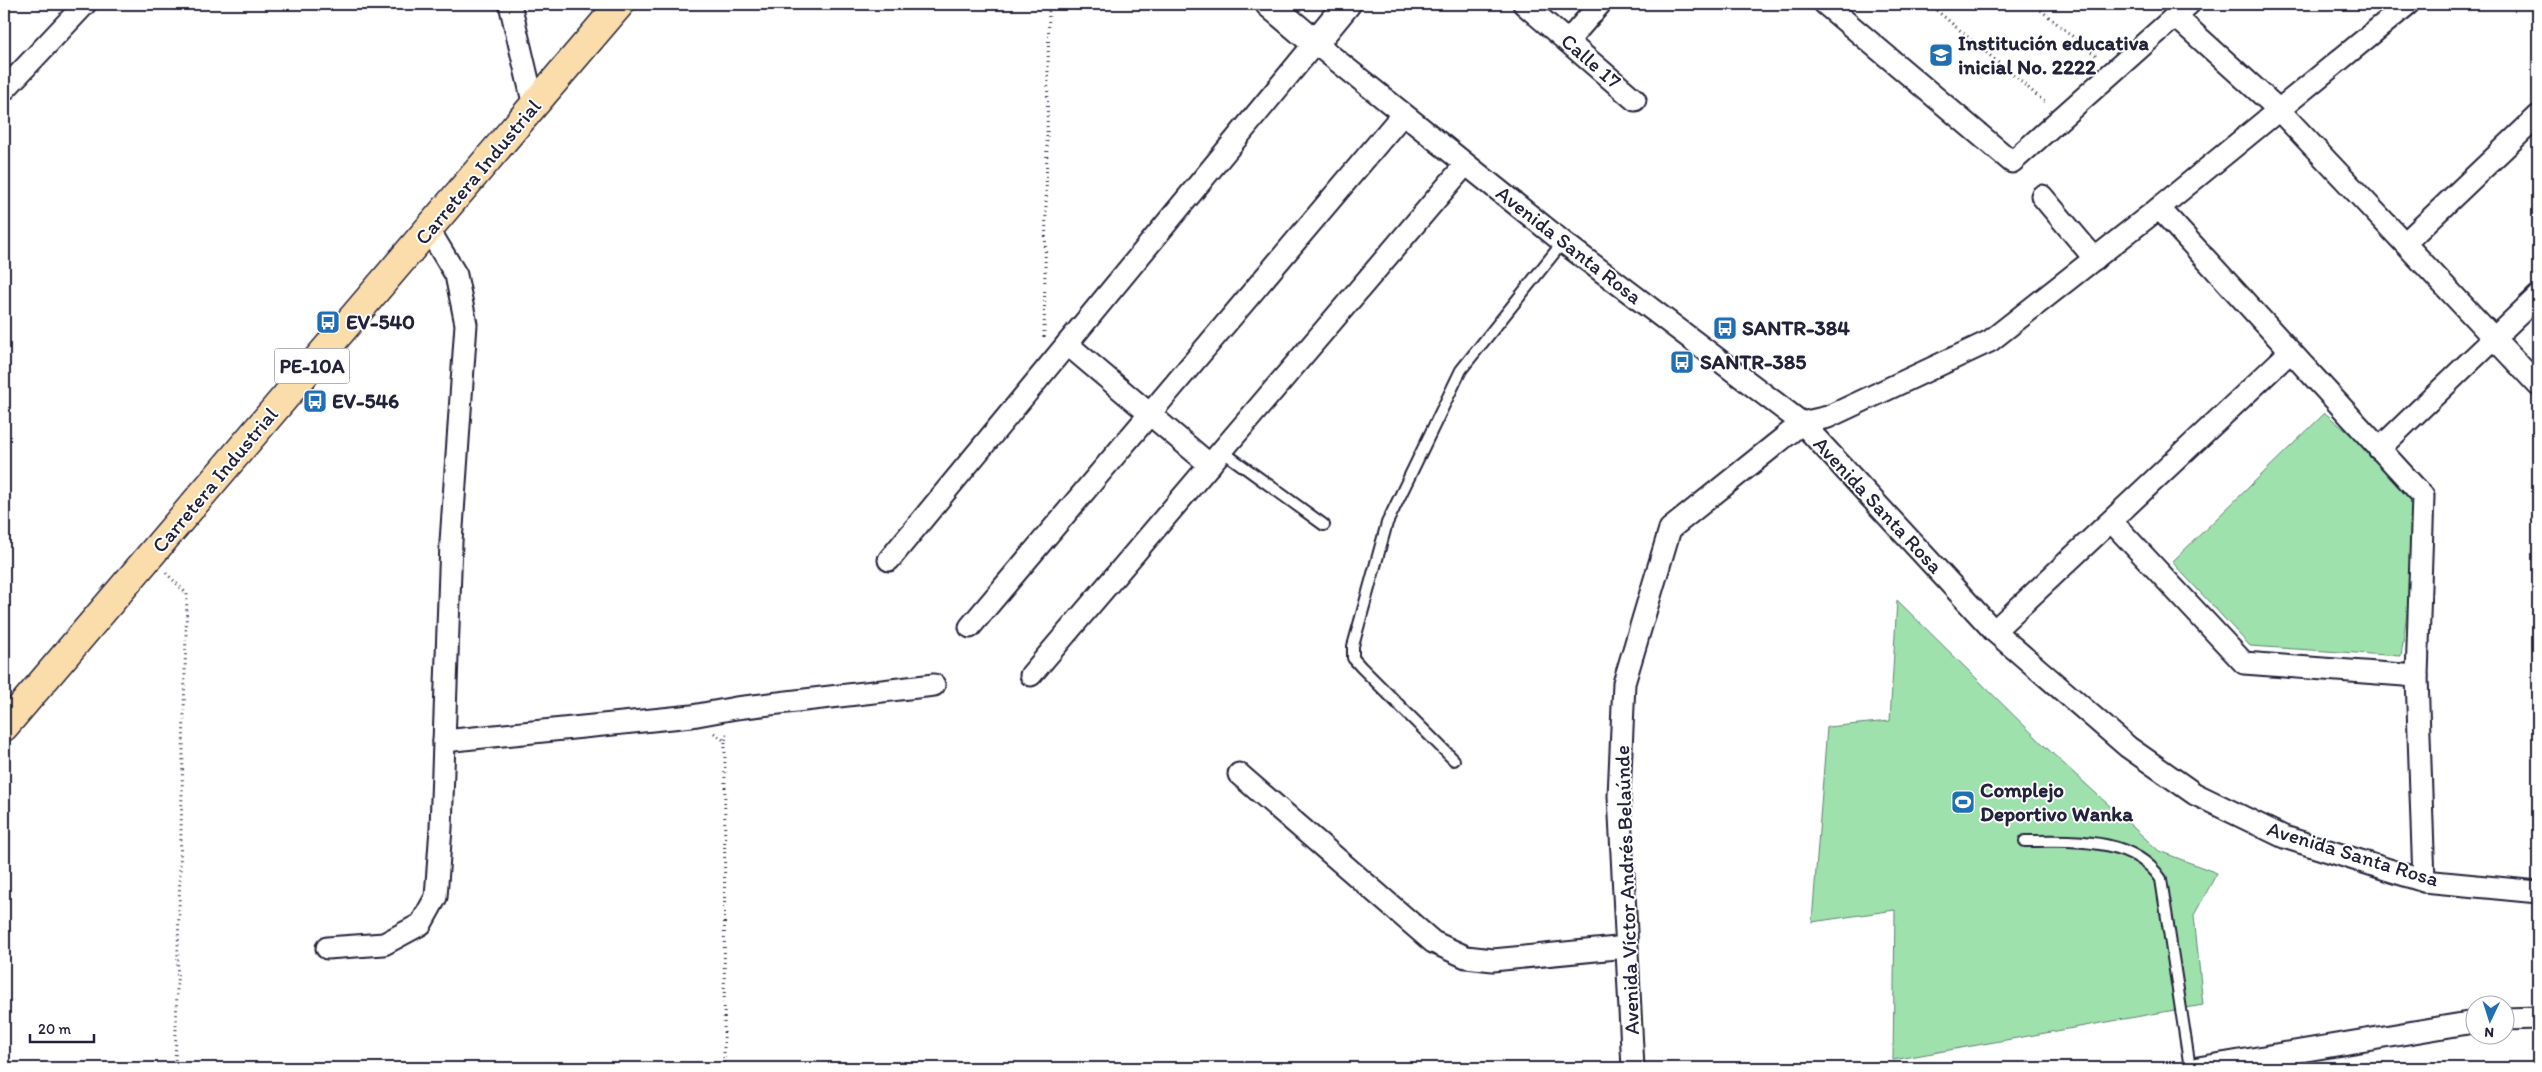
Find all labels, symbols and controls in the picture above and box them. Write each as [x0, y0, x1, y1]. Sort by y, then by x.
street label: Calle 17 [1556, 28, 1626, 93]
place label: Institución educativa inicial No. 2222 [1958, 30, 2149, 79]
school or university icon: Institución educativa inicial No. 2222 [1928, 42, 1954, 68]
street label: Carretera Industrial [409, 94, 546, 250]
street label: Avenida Santa Rosa [1491, 180, 1647, 309]
bus stop icon: EV-540 [315, 309, 341, 335]
place label: EV-540 [346, 309, 415, 334]
bus stop icon: SANTR-384 [1712, 315, 1738, 341]
place label: SANTR-384 [1742, 315, 1850, 340]
road number: PE-10A [274, 348, 350, 384]
bus stop icon: SANTR-385 [1669, 349, 1695, 375]
place label: SANTR-385 [1700, 349, 1806, 374]
bus stop icon: EV-546 [302, 388, 328, 414]
place label: EV-546 [332, 388, 399, 413]
street label: Carretera Industrial [146, 402, 283, 558]
street label: Avenida Santa Rosa [1808, 431, 1948, 578]
street label: Avenida Víctor Andrés Belaúnde [1609, 745, 1644, 1035]
place label: Complejo Deportivo Wanka [1980, 777, 2134, 827]
sports icon: Complejo Deportivo Wanka [1950, 789, 1976, 815]
street label: Avenida Santa Rosa [2264, 816, 2442, 892]
north arrow [2464, 994, 2514, 1044]
scale bar [30, 1012, 94, 1044]
text: 20 m [38, 1020, 72, 1038]
text: N [2484, 1024, 2494, 1041]

